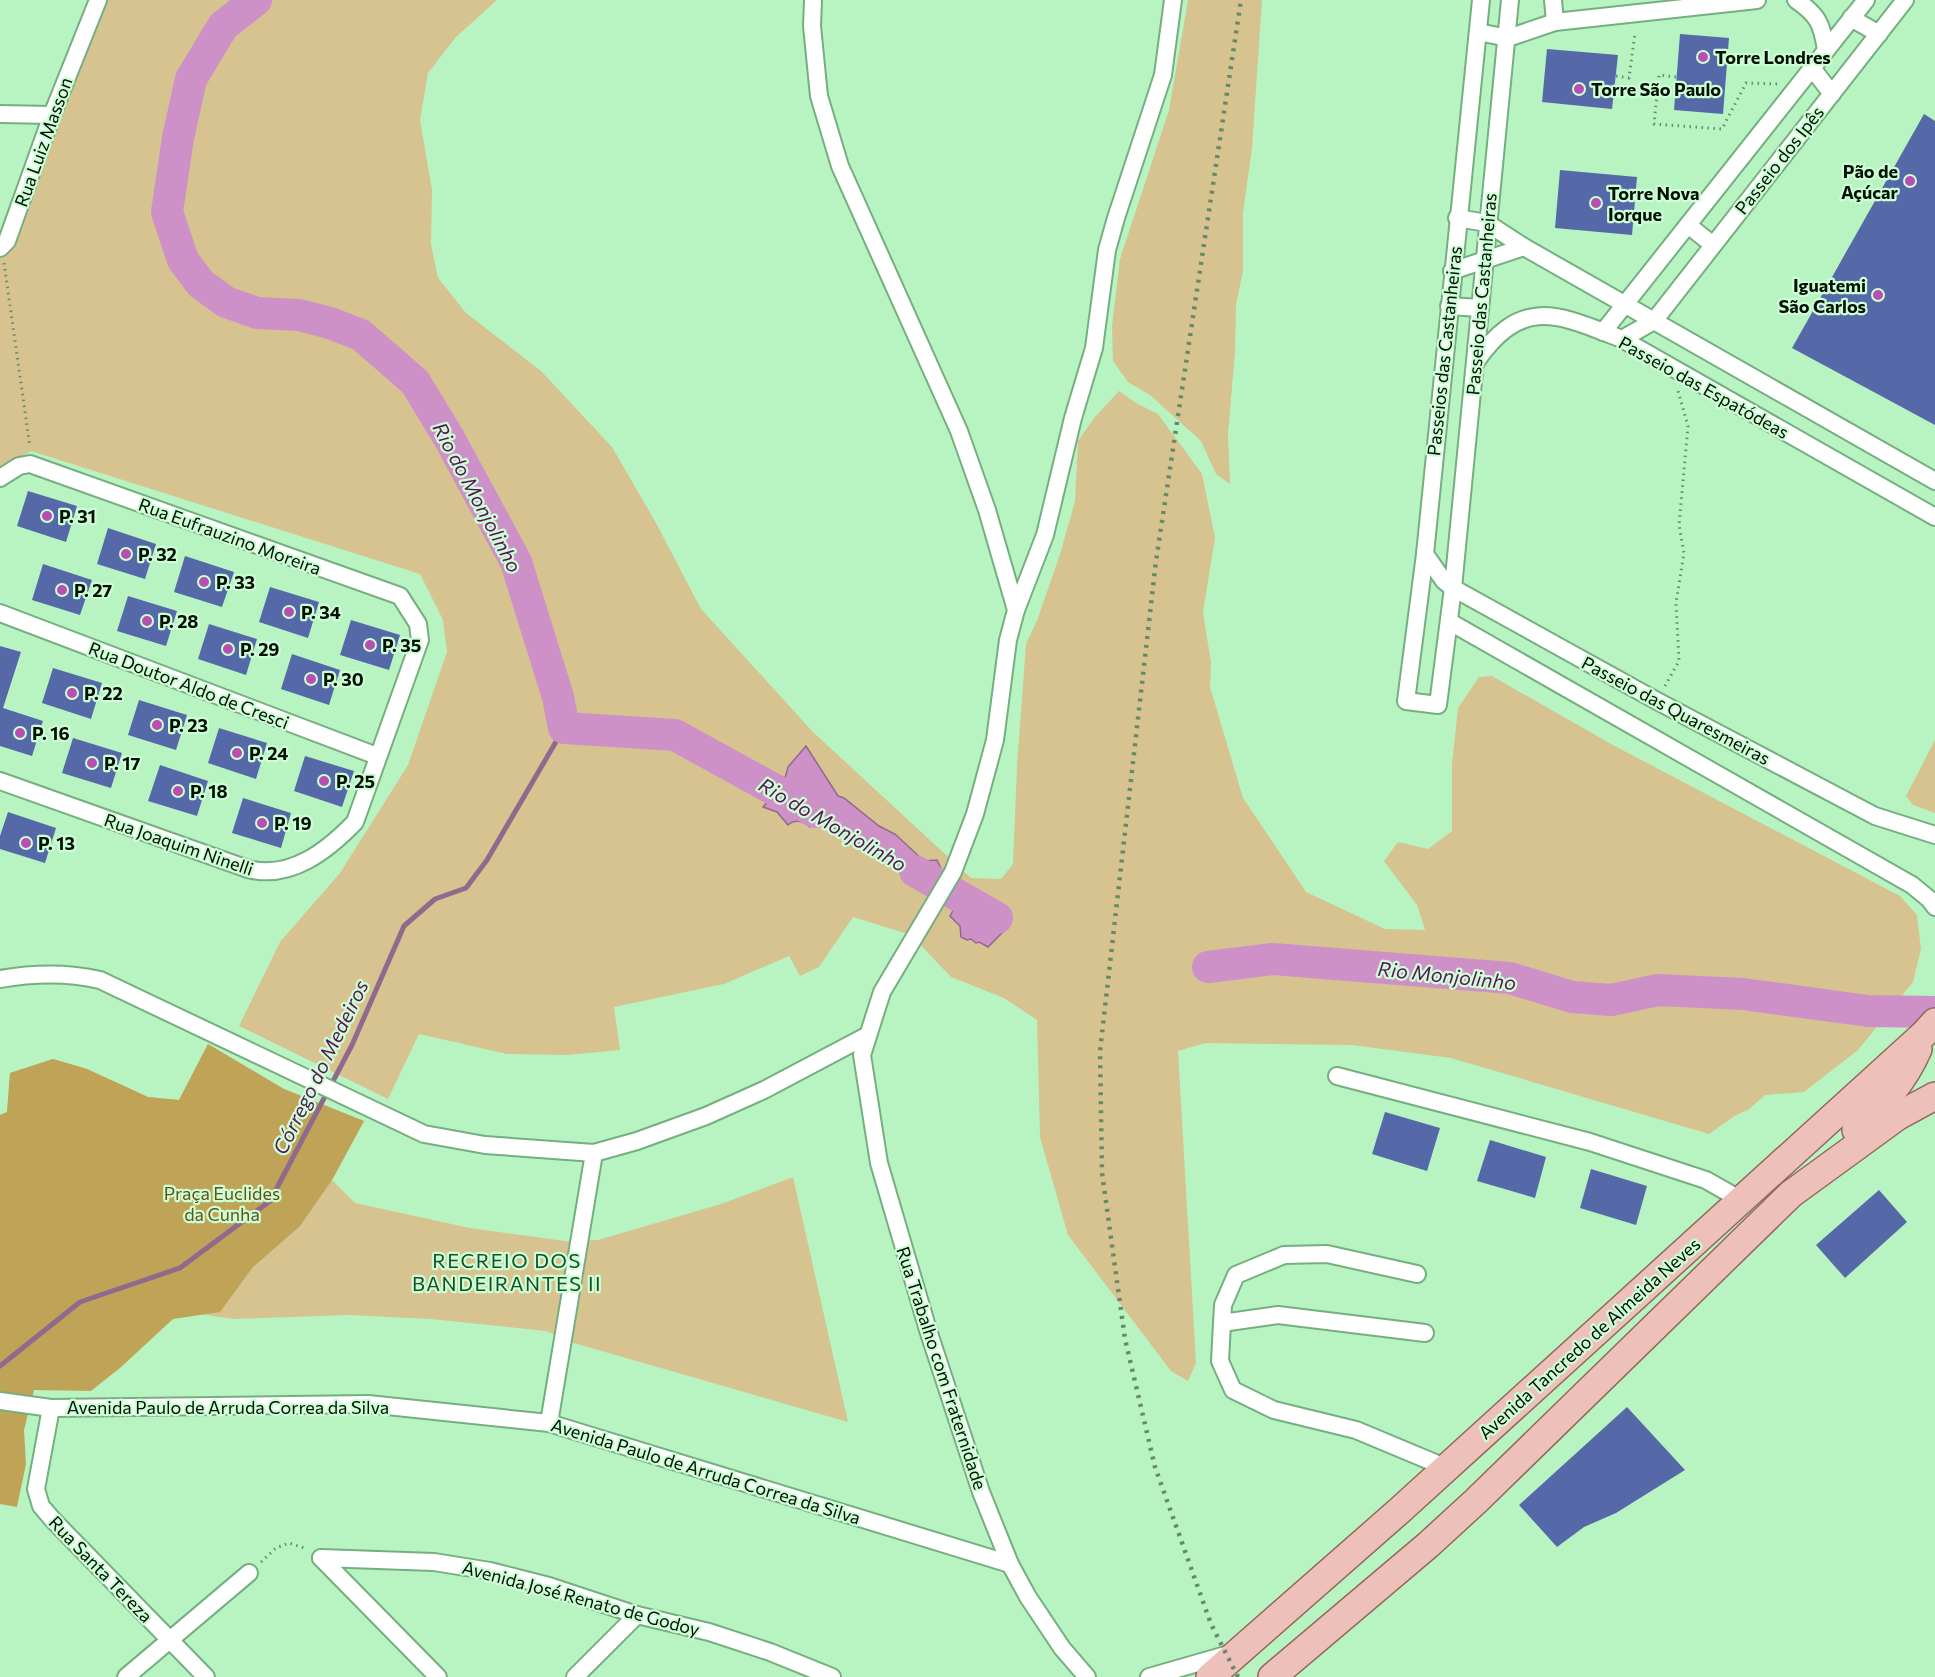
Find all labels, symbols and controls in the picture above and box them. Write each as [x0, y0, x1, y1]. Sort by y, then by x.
place label: Torre Londres [1715, 46, 1831, 68]
marker: Torre Londres [1696, 50, 1710, 64]
street label: Rua Luiz Masson [9, 74, 77, 210]
place label: Torre São Paulo [1591, 78, 1721, 100]
marker: Torre São Paulo [1572, 82, 1586, 96]
street label: Passeio dos Ipês [1730, 101, 1828, 219]
place label: Pão de Açúcar [1841, 160, 1899, 203]
marker: Pão de Açúcar [1903, 174, 1917, 188]
place label: Torre Nova Iorque [1608, 182, 1700, 225]
street label: Passeio das Castanheiras [1461, 192, 1501, 396]
marker: Torre Nova Iorque [1589, 196, 1603, 210]
street label: Passeios das Castanheiras [1422, 245, 1466, 457]
place label: Iguatemi São Carlos [1779, 274, 1866, 317]
marker: Iguatemi São Carlos [1871, 288, 1885, 302]
street label: Passeio das Espatódeas [1615, 331, 1793, 443]
water label: Rio do Monjolinho [428, 418, 528, 576]
street label: Rua Eufrauzino Moreira [136, 493, 324, 579]
place label: P. 31 [59, 505, 96, 527]
marker: P. 31 [40, 509, 54, 523]
place label: P. 32 [138, 543, 177, 565]
marker: P. 32 [119, 547, 133, 561]
place label: P. 33 [216, 571, 255, 593]
marker: P. 33 [197, 575, 211, 589]
place label: P. 27 [74, 579, 112, 601]
marker: P. 27 [55, 583, 69, 597]
place label: P. 34 [301, 601, 341, 623]
marker: P. 34 [282, 605, 296, 619]
place label: P. 28 [159, 610, 199, 632]
marker: P. 28 [140, 614, 154, 628]
place label: P. 35 [382, 634, 421, 656]
street label: Rua Doutor Aldo de Cresci [86, 637, 292, 733]
place label: P. 29 [240, 638, 279, 660]
marker: P. 35 [363, 638, 377, 652]
marker: P. 29 [221, 642, 235, 656]
street label: Passeio das Quaresmeiras [1578, 651, 1774, 769]
place label: P. 30 [323, 668, 364, 690]
marker: P. 30 [304, 672, 318, 686]
place label: P. 22 [84, 682, 123, 704]
marker: P. 22 [65, 686, 79, 700]
place label: P. 23 [169, 714, 208, 736]
marker: P. 23 [150, 718, 164, 732]
place label: P. 16 [32, 722, 70, 744]
marker: P. 16 [13, 726, 27, 740]
place label: P. 24 [249, 742, 288, 764]
marker: P. 24 [230, 746, 244, 760]
place label: P. 17 [104, 752, 140, 774]
marker: P. 17 [85, 756, 99, 770]
place label: P. 25 [336, 770, 375, 792]
water label: Rio do Monjolinho [755, 772, 911, 876]
marker: P. 25 [317, 774, 331, 788]
place label: P. 18 [190, 780, 228, 802]
marker: P. 18 [171, 784, 185, 798]
street label: Rua Joaquim Ninelli [101, 808, 257, 880]
place label: P. 19 [274, 812, 312, 834]
marker: P. 19 [255, 816, 269, 830]
place label: P. 13 [38, 832, 75, 854]
marker: P. 13 [19, 836, 33, 850]
water label: Rio Monjolinho [1377, 956, 1517, 994]
water label: Córrego do Medeiros [267, 976, 373, 1158]
park label: Praça Euclides da Cunha [164, 1182, 280, 1225]
street label: Avenida Tancredo de Almeida Neves [1474, 1233, 1704, 1443]
street label: Rua Trabalho com Fraternidade [892, 1244, 992, 1492]
district label: RECREIO DOS BANDEIRANTES II [412, 1248, 602, 1295]
street label: Avenida Paulo de Arruda Correa da Silva [67, 1396, 389, 1418]
street label: Avenida Paulo de Arruda Correa da Silva [549, 1413, 863, 1529]
street label: Rua Santa Tereza [45, 1511, 157, 1627]
street label: Avenida José Renato de Godoy [460, 1556, 702, 1640]

